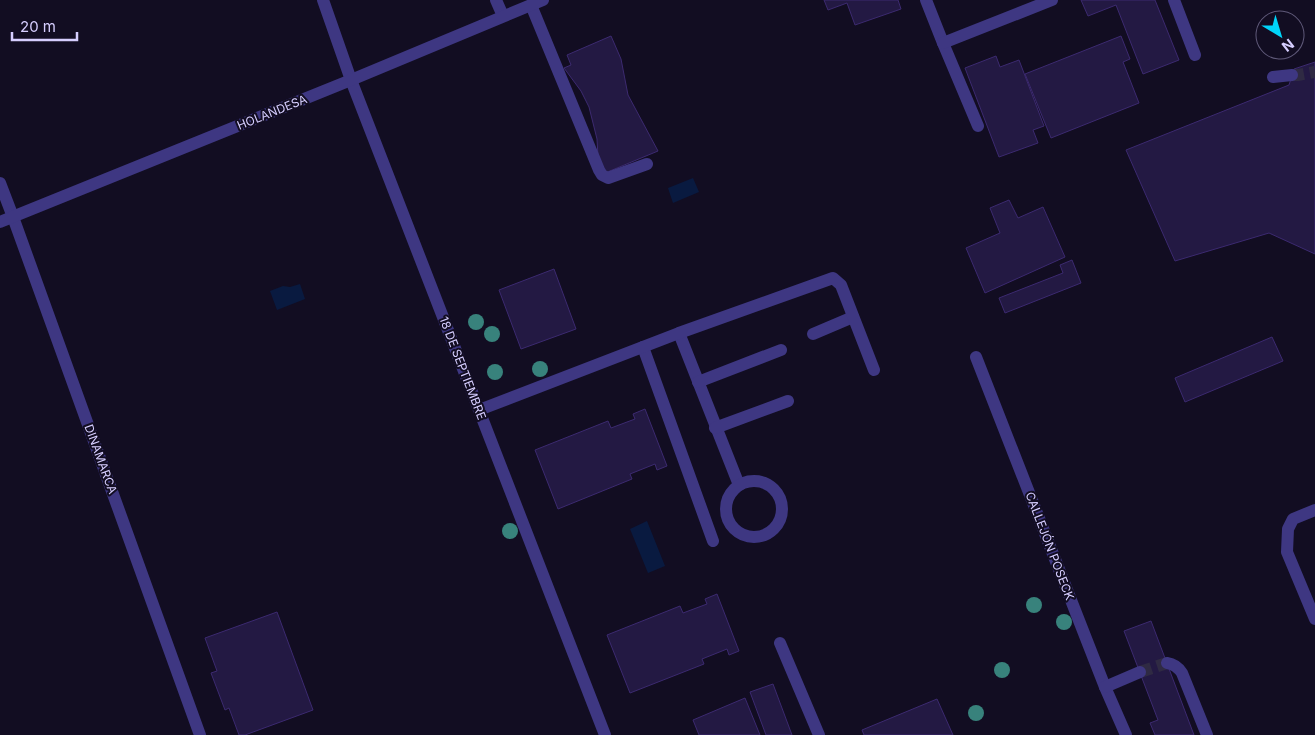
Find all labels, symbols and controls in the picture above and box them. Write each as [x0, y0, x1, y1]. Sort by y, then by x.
scale bar [12, 10, 78, 42]
north arrow [1255, 10, 1305, 60]
text: 20 m [20, 17, 56, 36]
text: N [1279, 36, 1298, 56]
street label: HOLANDESA [235, 91, 309, 133]
street label: 18 DE SEPTIEMBRE [436, 314, 490, 422]
street label: DINAMARCA [81, 422, 121, 496]
street label: CALLEJÓN POSECK [1022, 490, 1078, 602]

